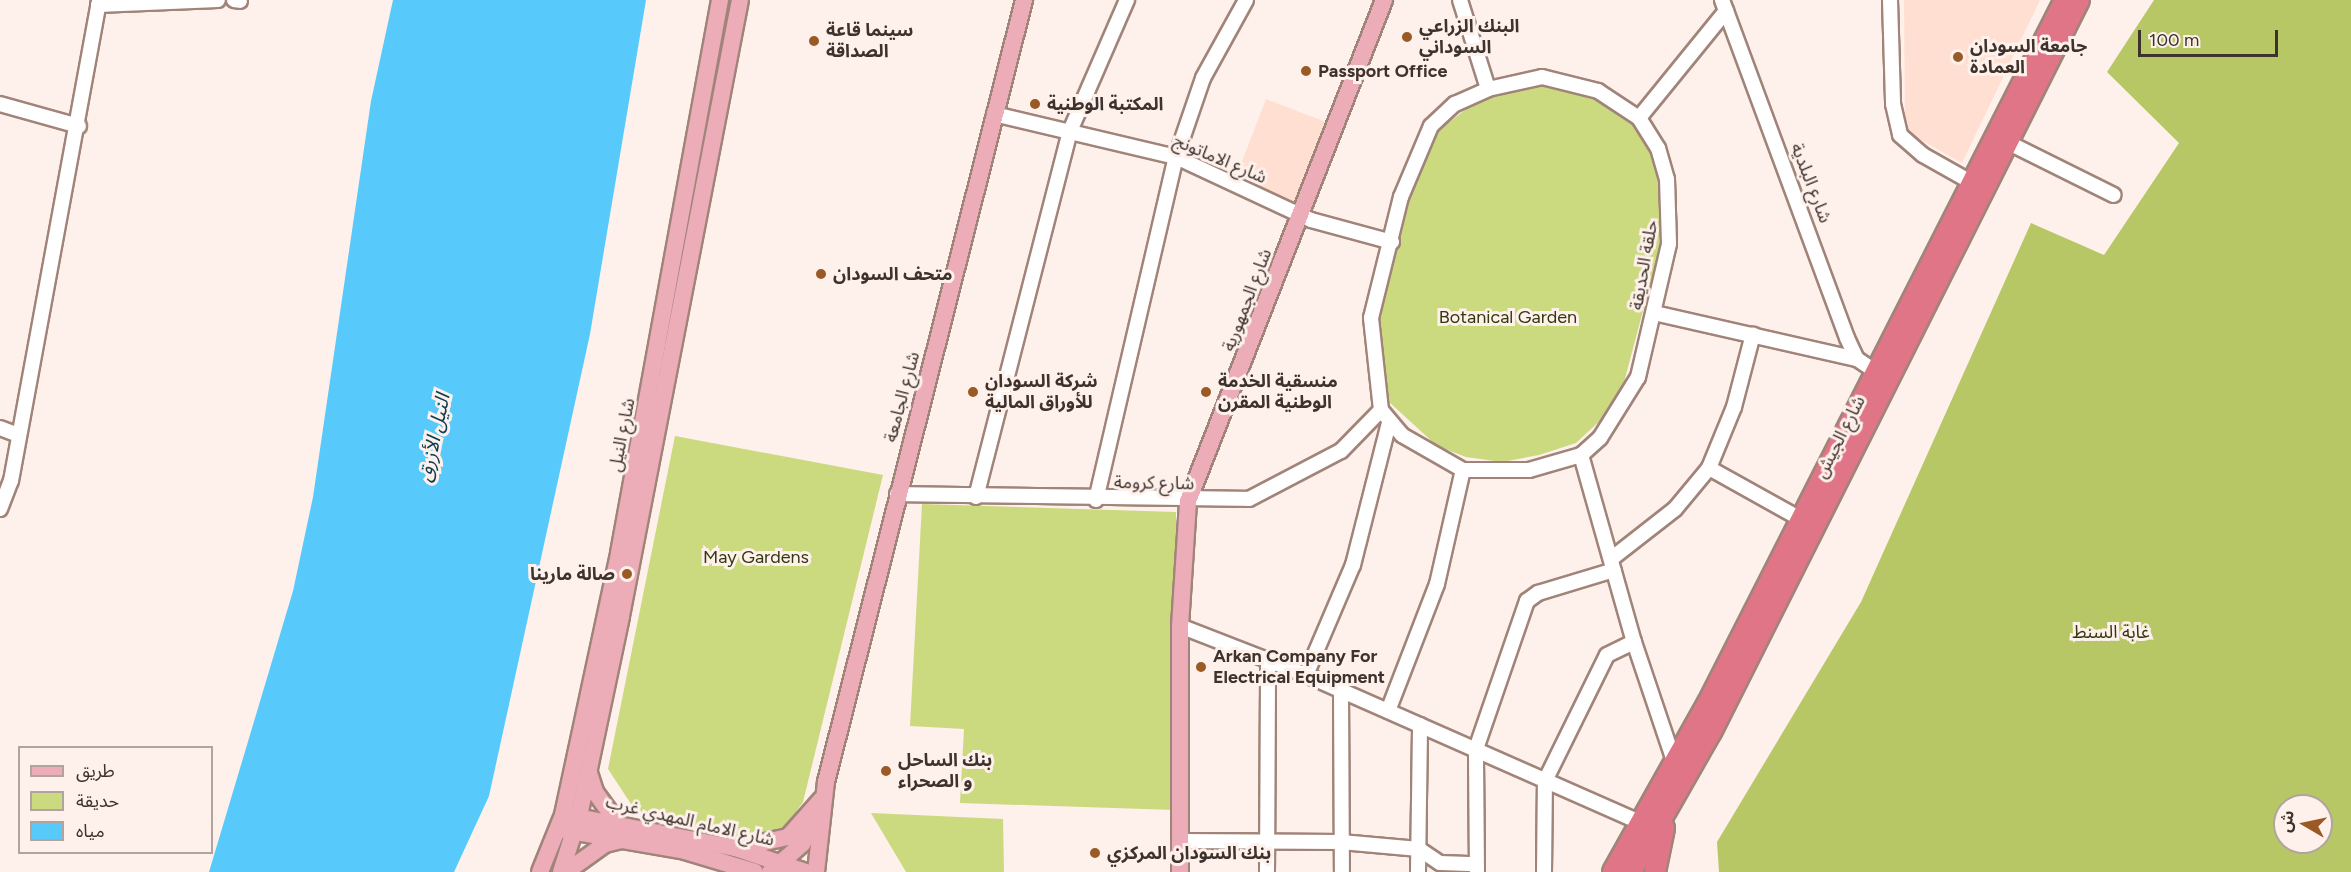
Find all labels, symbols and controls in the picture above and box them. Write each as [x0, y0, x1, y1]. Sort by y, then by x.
place label: البنك الزراعي السوداني [1419, 16, 1520, 58]
scale bar [2141, 18, 2280, 56]
place label: سينما قاعة الصداقة [826, 20, 913, 63]
text: 100 m [2149, 29, 2199, 51]
marker: البنك الزراعي السوداني [1400, 30, 1414, 44]
marker: سينما قاعة الصداقة [807, 34, 821, 48]
place label: جامعة السودان العمادة [1970, 36, 2087, 78]
marker: جامعة السودان العمادة [1951, 50, 1965, 64]
place label: Passport Office [1318, 60, 1447, 82]
marker: Passport Office [1299, 64, 1313, 78]
place label: المكتبة الوطنية [1047, 93, 1163, 115]
marker: المكتبة الوطنية [1028, 97, 1042, 111]
street label: شارع الاماتونج [1170, 130, 1270, 188]
street label: شارع البلدية [1786, 140, 1836, 226]
street label: حلقة الحديقة [1625, 218, 1663, 312]
street label: شارع الجمهورية [1218, 246, 1276, 354]
place label: متحف السودان [833, 263, 953, 285]
marker: متحف السودان [814, 267, 828, 281]
park label: Botanical Garden [1439, 306, 1577, 328]
street label: شارع الجامعة [880, 349, 924, 445]
place label: شركة السودان للأوراق المالية [985, 371, 1098, 413]
place label: منسقية الخدمة الوطنية المقرن [1218, 371, 1338, 413]
marker: شركة السودان للأوراق المالية [966, 385, 980, 399]
marker: منسقية الخدمة الوطنية المقرن [1199, 385, 1213, 399]
water label: النيل الأزرق [413, 392, 455, 484]
street label: شارع الجيش [1810, 392, 1870, 482]
street label: شارع النيل [604, 396, 640, 474]
street label: شارع كرومة [1114, 472, 1194, 494]
park label: May Gardens [703, 546, 809, 568]
place label: صالة مارينا [530, 563, 615, 585]
marker: صالة مارينا [620, 567, 634, 581]
park label: غابة السنط [2072, 621, 2150, 643]
place label: Arkan Company For Electrical Equipment [1213, 646, 1385, 688]
marker: Arkan Company For Electrical Equipment [1194, 660, 1208, 674]
legend [18, 746, 213, 854]
place label: بنك الساحل و الصحراء [898, 750, 992, 792]
text: طريق [76, 760, 115, 782]
marker: بنك الساحل و الصحراء [879, 764, 893, 778]
text: حديقة [76, 790, 119, 812]
street label: شارع الامام المهدي غرب [604, 791, 776, 851]
north arrow [2273, 794, 2333, 854]
text: ش [2276, 809, 2298, 834]
text: مياه [76, 820, 105, 842]
place label: بنك السودان المركزي [1107, 842, 1271, 864]
marker: بنك السودان المركزي [1088, 846, 1102, 860]

